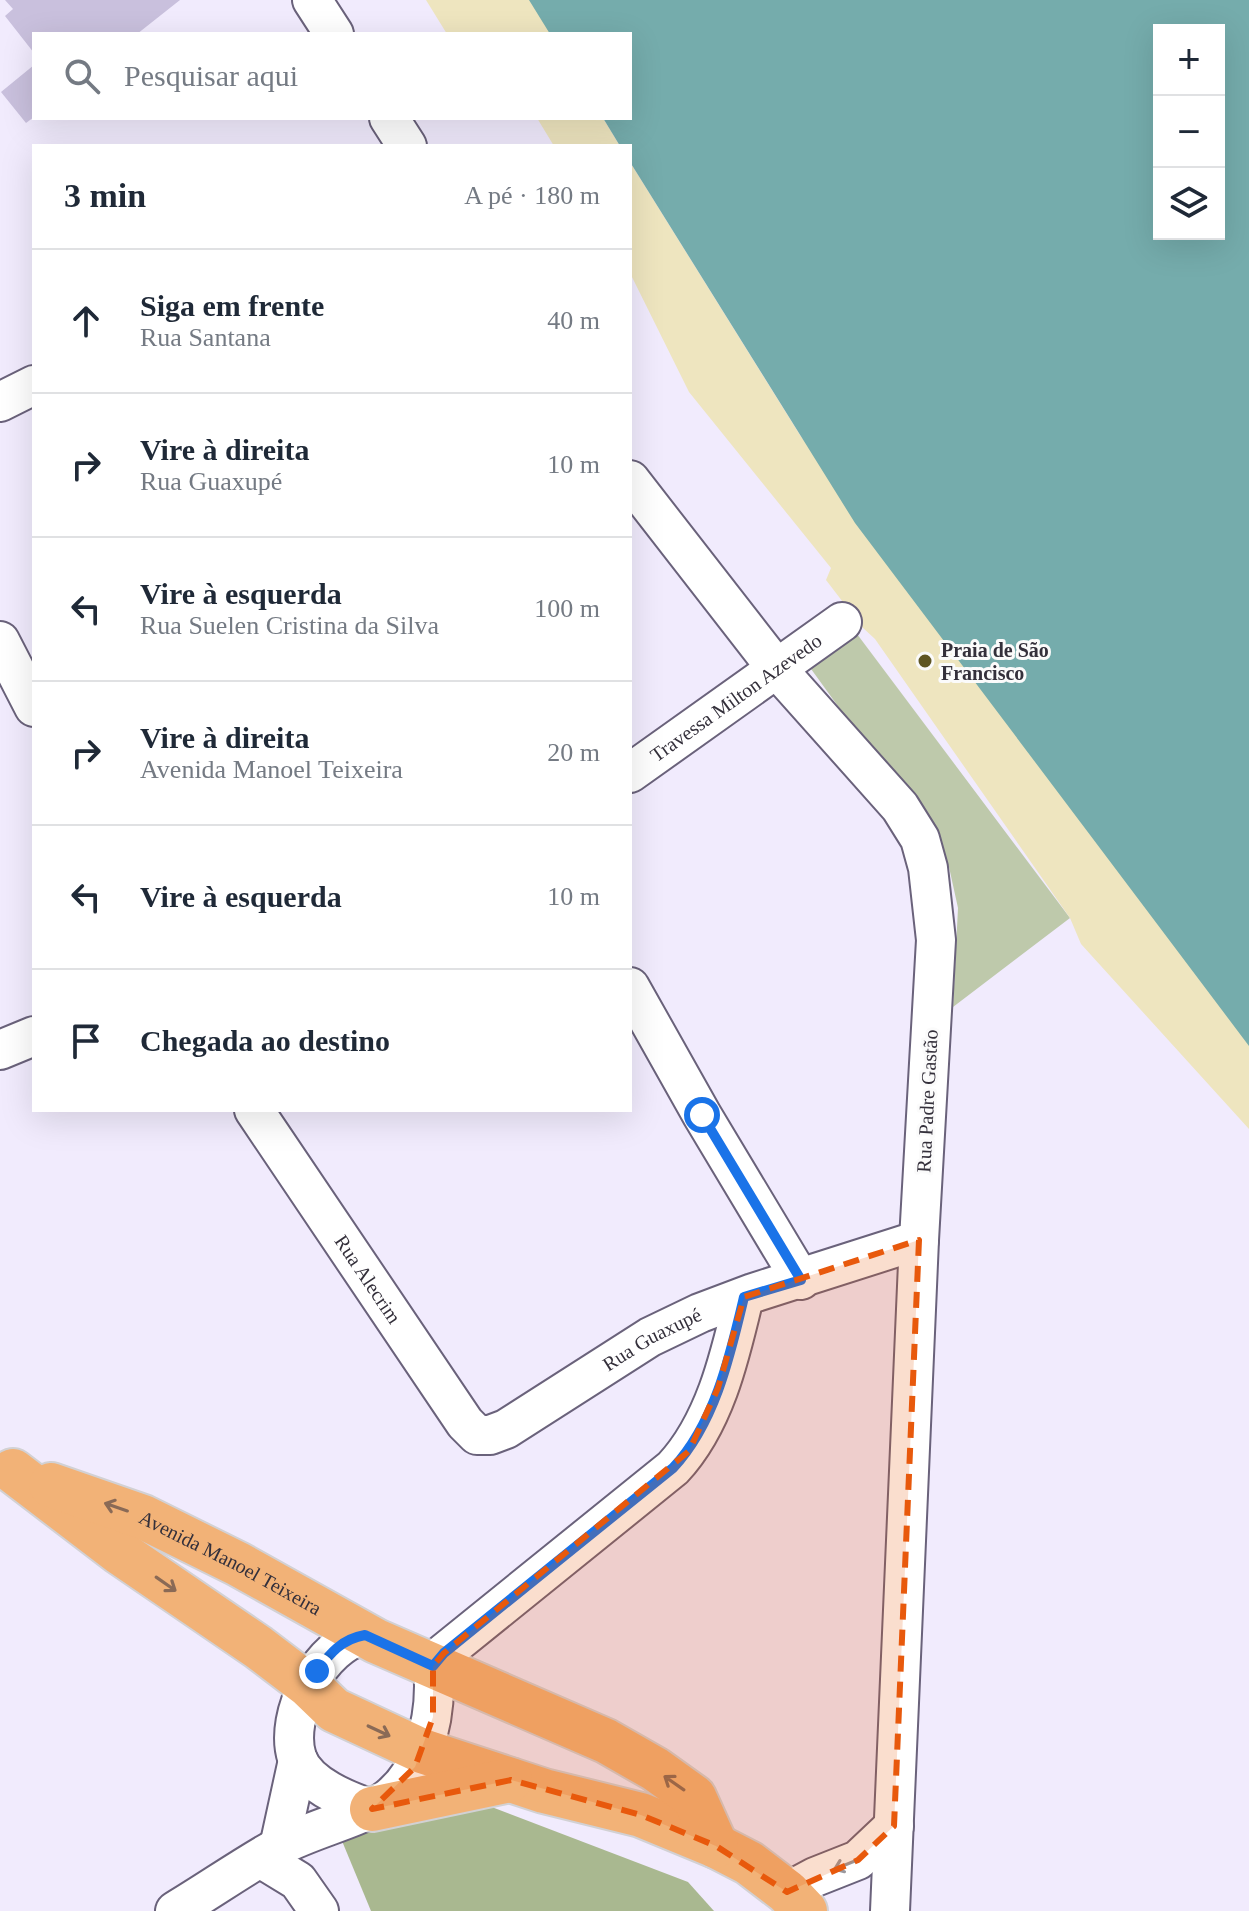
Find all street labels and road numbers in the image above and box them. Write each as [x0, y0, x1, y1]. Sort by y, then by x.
street label: Travessa Milton Azevedo [646, 629, 826, 766]
street label: Rua Padre Gastão [912, 1029, 942, 1173]
street label: Rua Alecrim [330, 1231, 406, 1328]
street label: Rua Guaxupé [598, 1303, 705, 1375]
street label: Avenida Manoel Teixeira [136, 1506, 325, 1619]

